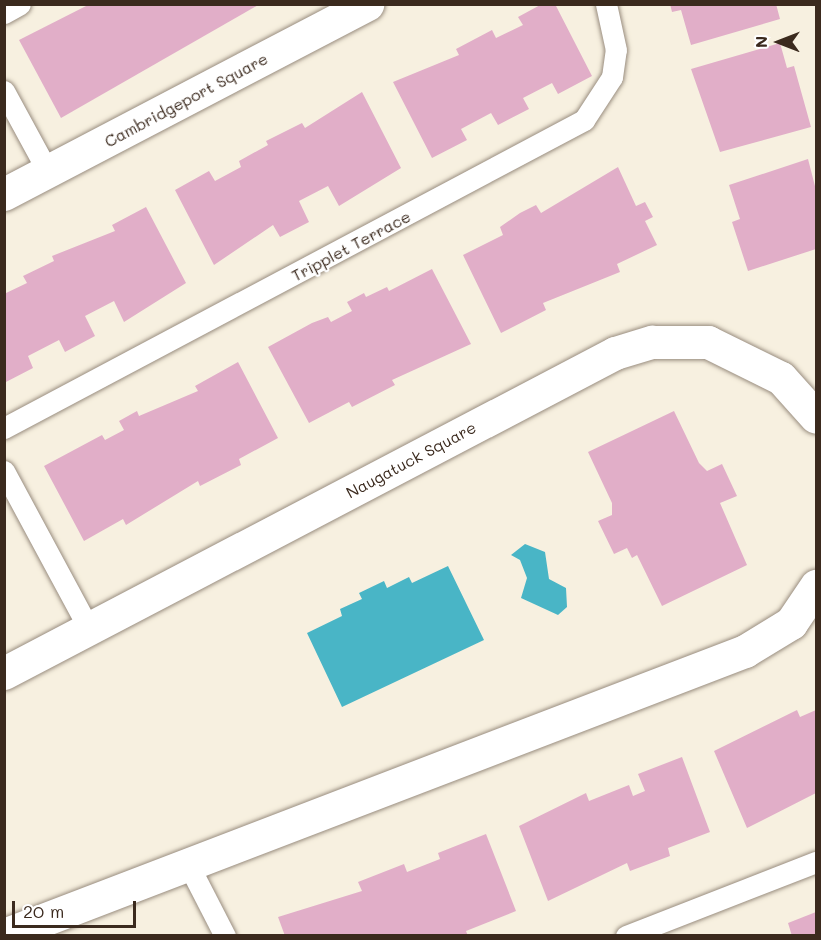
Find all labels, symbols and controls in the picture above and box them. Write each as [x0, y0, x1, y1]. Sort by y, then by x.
north arrow [749, 12, 809, 72]
text: N [750, 36, 771, 48]
street label: Cambridgeport Square [101, 49, 271, 151]
street label: Tripplet Terrace [288, 207, 414, 285]
street label: Naugatuck Square [343, 418, 479, 502]
scale bar [15, 889, 140, 927]
text: 20 m [23, 899, 64, 923]

